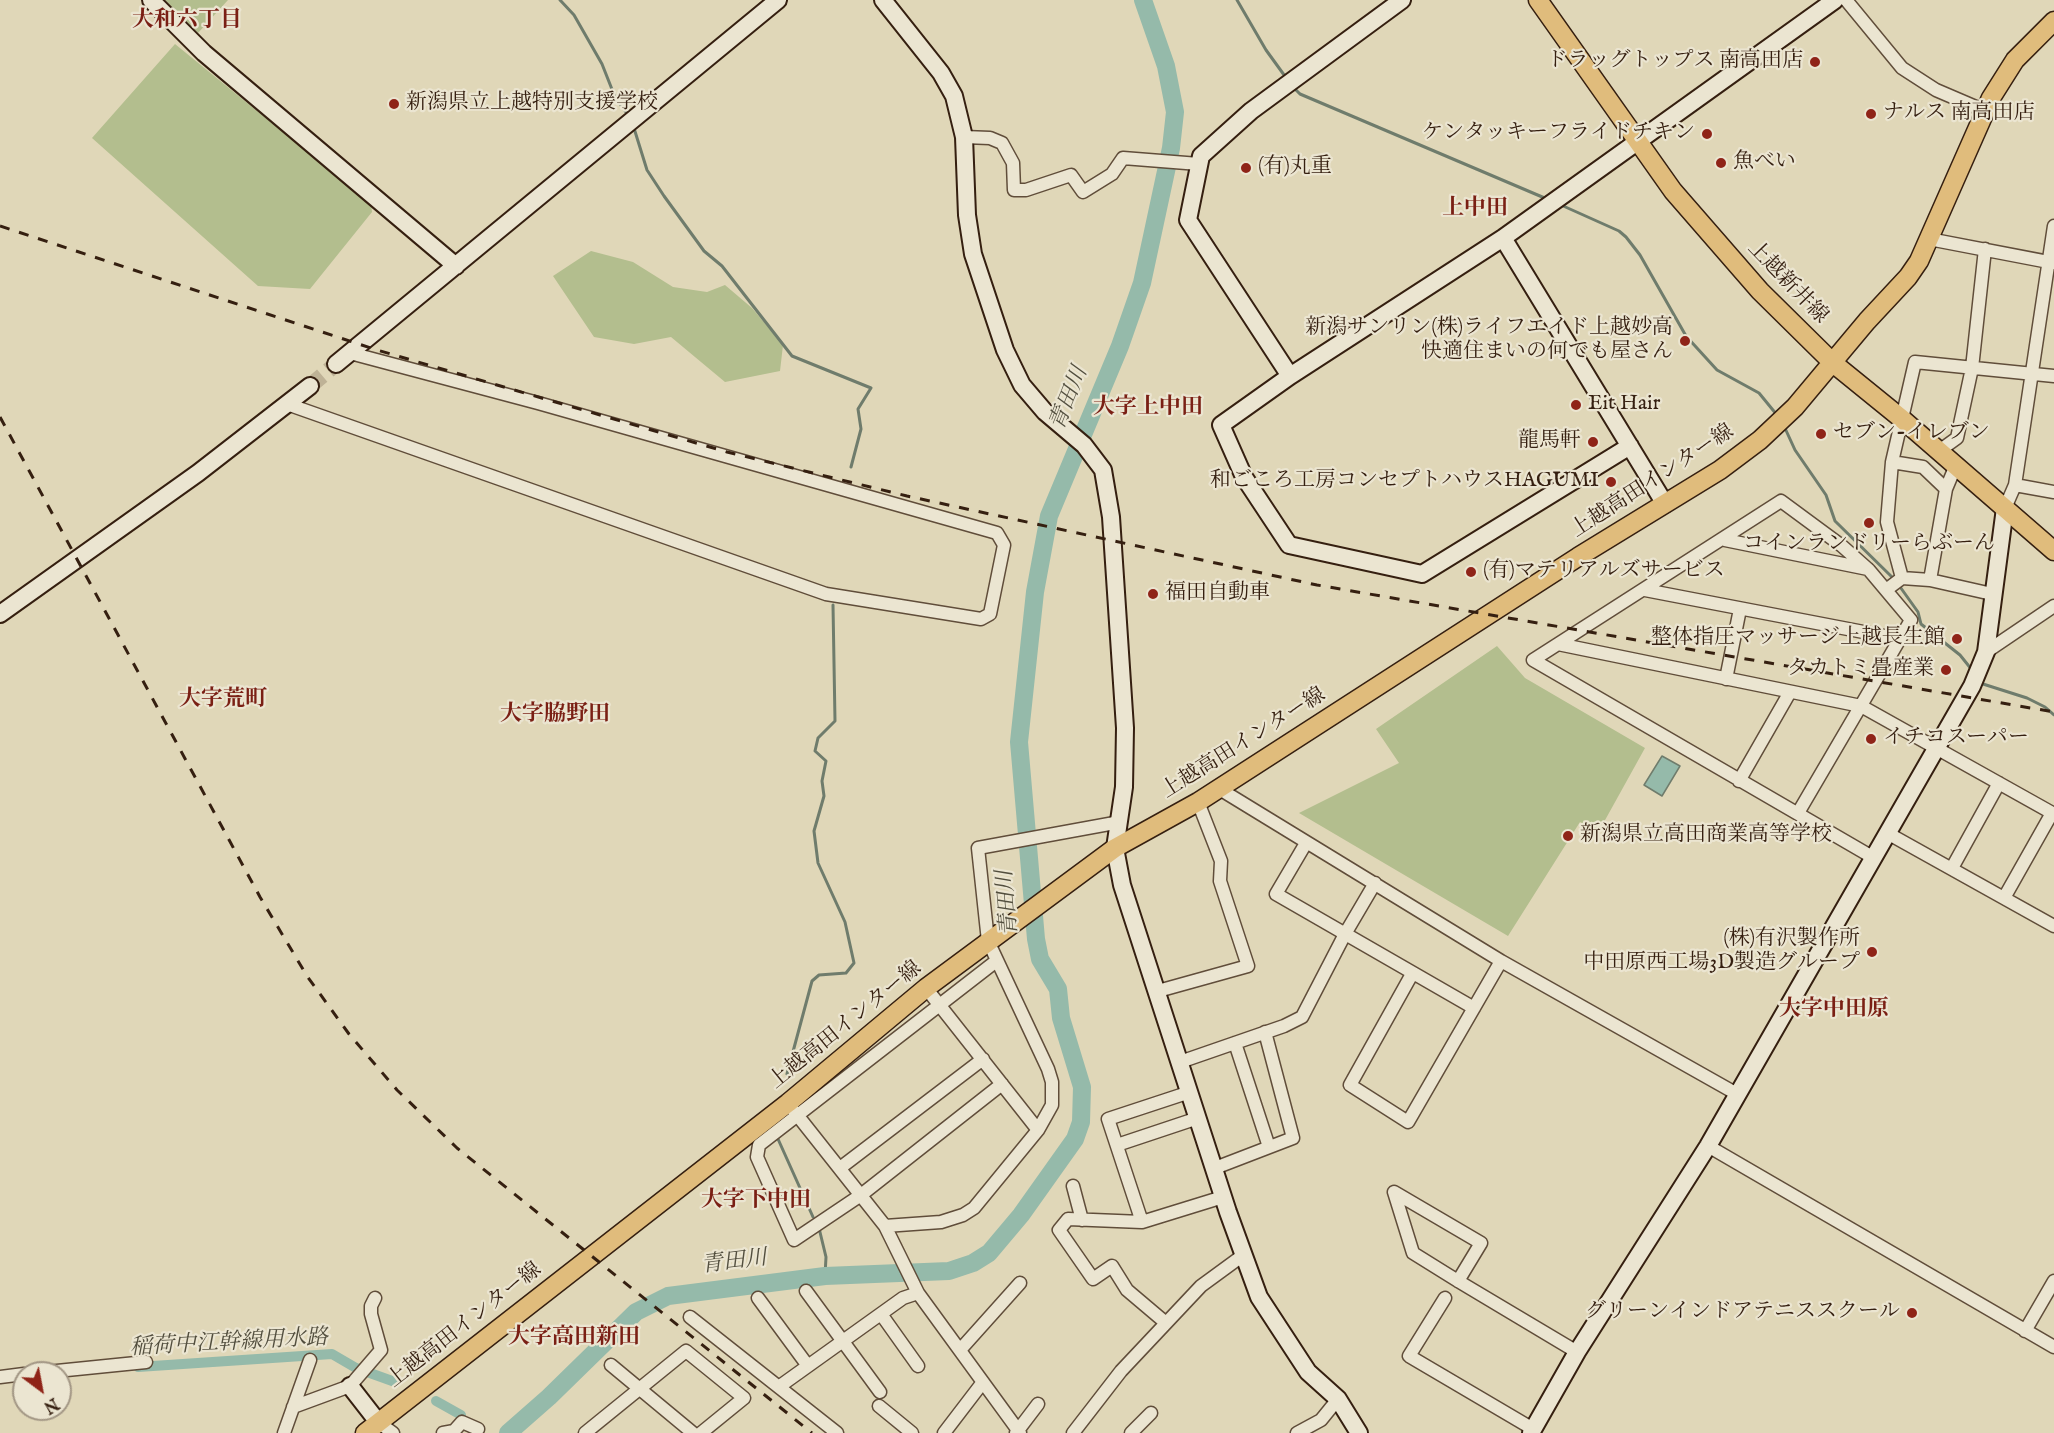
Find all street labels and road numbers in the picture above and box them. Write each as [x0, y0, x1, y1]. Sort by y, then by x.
street label: 上越新井線 [1741, 236, 1833, 330]
street label: 上越高田インター線 [1567, 420, 1739, 544]
street label: 上越高田インター線 [1157, 683, 1331, 805]
street label: 上越高田インター線 [765, 957, 927, 1095]
street label: 上越高田インター線 [383, 1258, 547, 1394]

